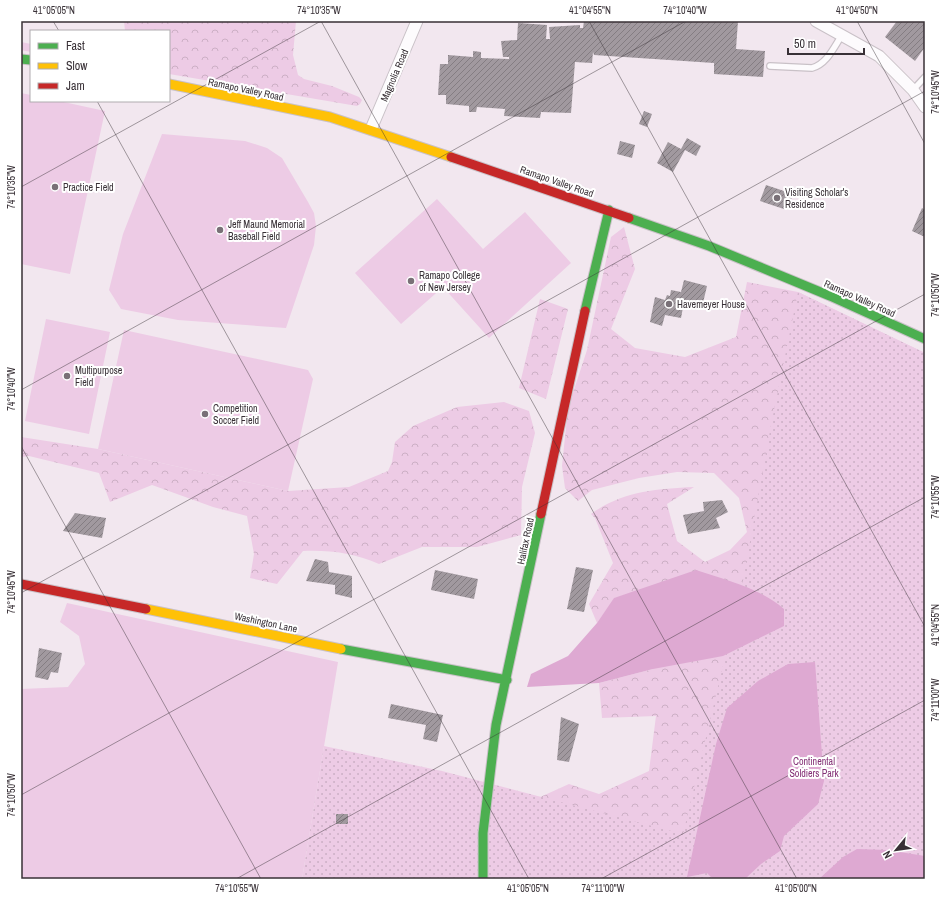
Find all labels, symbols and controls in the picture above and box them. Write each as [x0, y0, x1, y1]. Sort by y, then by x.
text: 41°05'05"N [33, 4, 75, 17]
text: 74°10'35"W [297, 4, 341, 17]
text: 41°04'55"N [569, 4, 611, 17]
text: 74°10'40"W [663, 4, 707, 17]
text: 41°04'50"N [836, 4, 878, 17]
legend [30, 30, 170, 102]
scale bar [788, 30, 864, 56]
text: 50 m [794, 36, 816, 52]
text: Fast [66, 38, 85, 54]
street label: Magnolia Road [378, 47, 411, 103]
text: Slow [66, 58, 88, 74]
text: 74°10'45"W [929, 70, 942, 114]
street label: Ramapo Valley Road [207, 75, 285, 104]
text: Jam [66, 78, 85, 94]
street label: Ramapo Valley Road [518, 163, 595, 200]
text: 74°10'35"W [5, 165, 18, 209]
place label: Practice Field [63, 181, 114, 194]
marker: Practice Field [50, 182, 60, 192]
place label: Visiting Scholar's Residence [785, 186, 848, 211]
marker: Visiting Scholar's Residence [772, 193, 782, 203]
place label: Jeff Maund Memorial Baseball Field [228, 218, 305, 243]
marker: Jeff Maund Memorial Baseball Field [215, 225, 225, 235]
place label: Ramapo College of New Jersey [419, 269, 481, 294]
text: 74°10'50"W [929, 273, 942, 317]
marker: Ramapo College of New Jersey [406, 276, 416, 286]
street label: Ramapo Valley Road [822, 277, 898, 320]
place label: Havemeyer House [677, 298, 745, 311]
marker: Havemeyer House [664, 299, 674, 309]
place label: Multipurpose Field [75, 364, 123, 389]
text: 74°10'40"W [5, 367, 18, 411]
marker: Multipurpose Field [62, 371, 72, 381]
place label: Competition Soccer Field [213, 402, 259, 427]
marker: Competition Soccer Field [200, 409, 210, 419]
text: 74°10'55"W [929, 475, 942, 519]
street label: Halifax Road [514, 517, 537, 566]
text: 74°10'45"W [5, 570, 18, 614]
text: 41°04'55"N [929, 604, 942, 646]
street label: Washington Lane [233, 609, 299, 636]
text: 74°11'00"W [929, 678, 942, 721]
park label: Continental Soldiers Park [789, 755, 840, 780]
text: 74°10'50"W [5, 773, 18, 817]
north arrow [876, 830, 916, 870]
text: N [880, 849, 895, 861]
text: 74°10'55"W [215, 882, 259, 895]
text: 41°05'05"N [507, 882, 549, 895]
text: 74°11'00"W [582, 882, 625, 895]
text: 41°05'00"N [775, 882, 817, 895]

